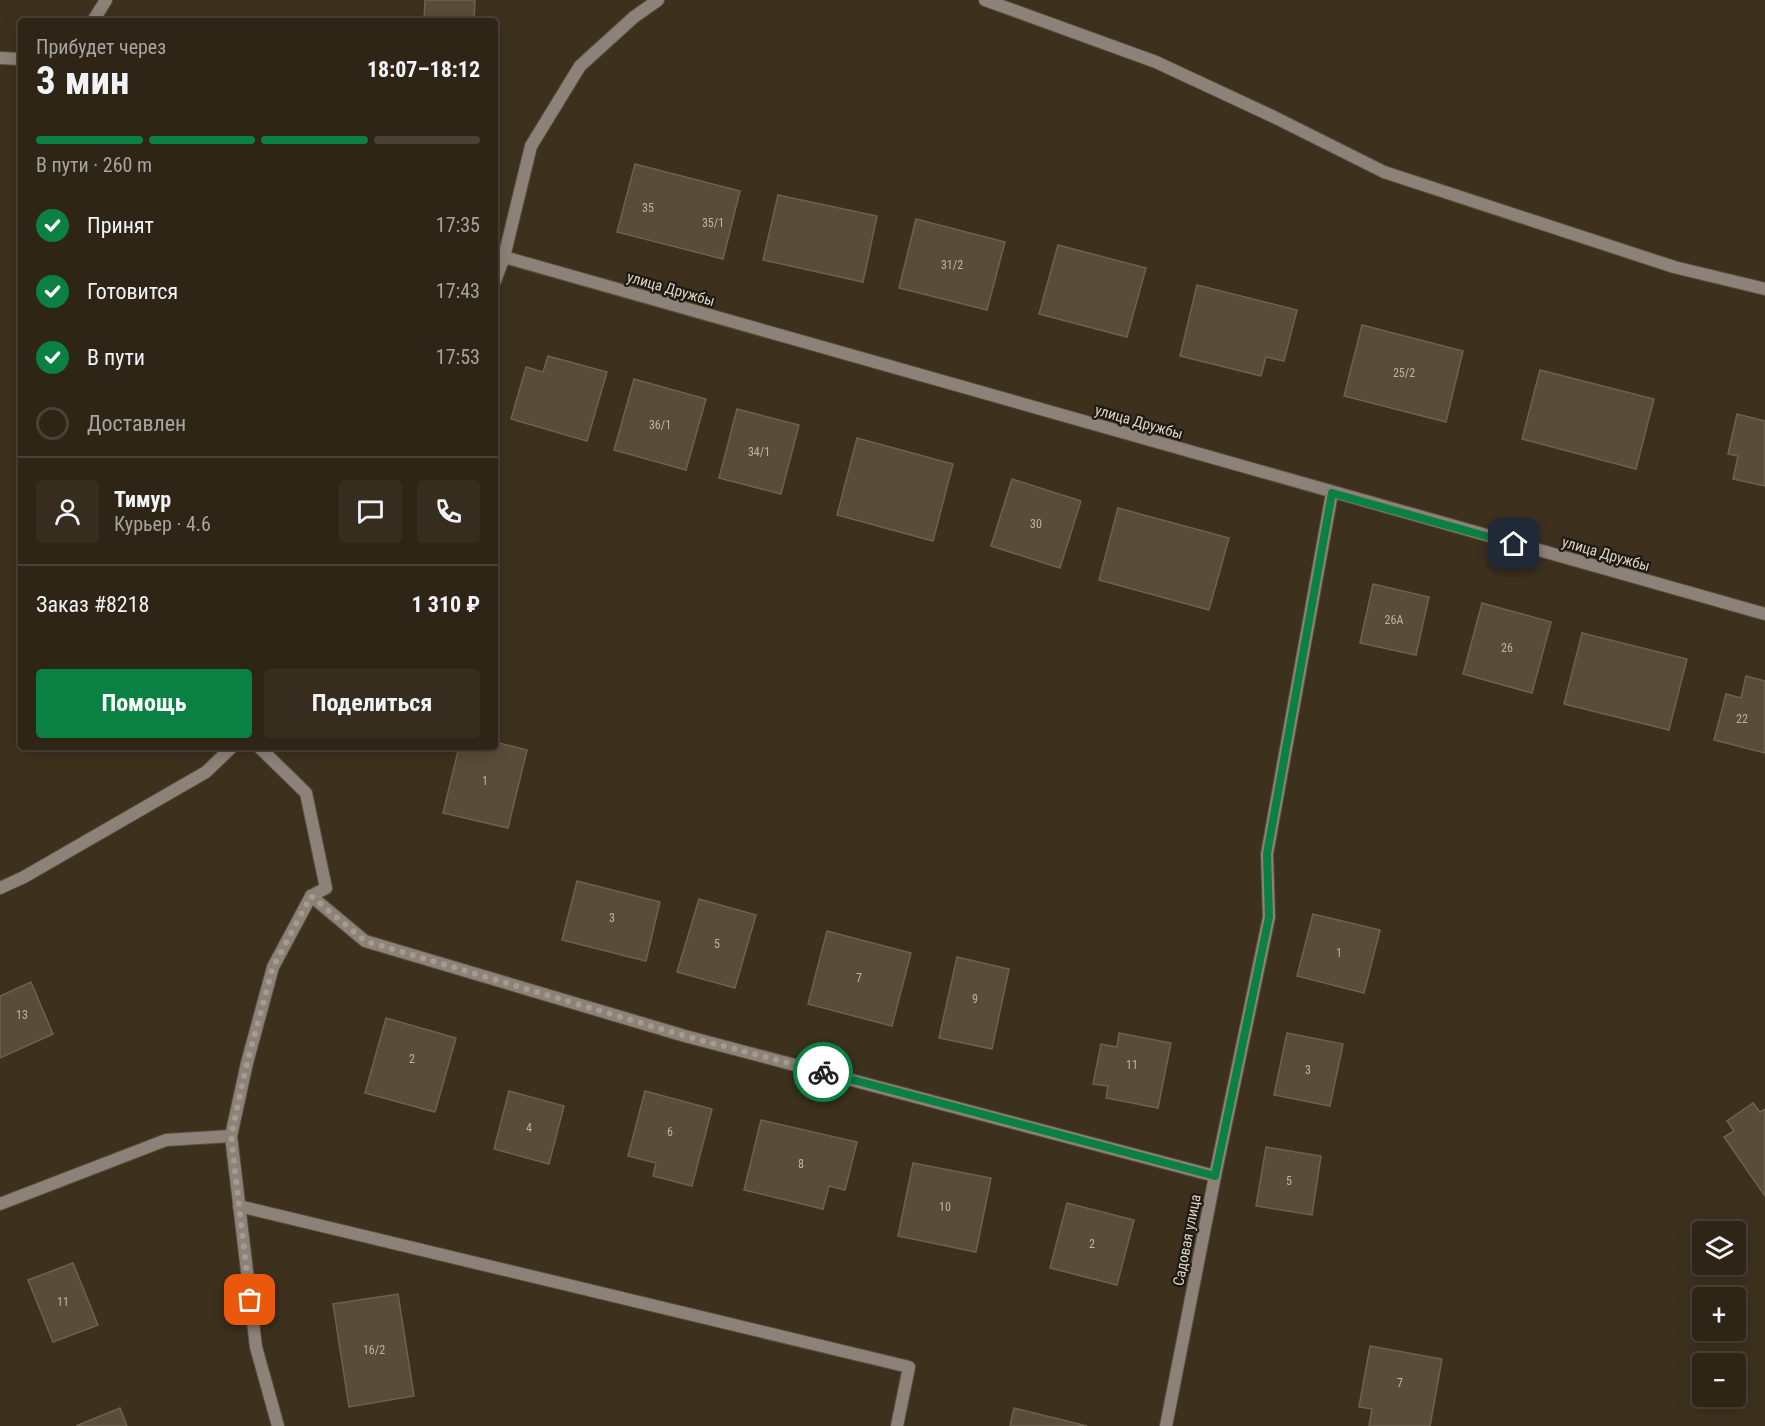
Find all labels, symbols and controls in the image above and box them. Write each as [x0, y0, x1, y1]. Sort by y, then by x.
text: Прибудет через [36, 35, 166, 59]
text: 18:07–18:12 [367, 57, 480, 82]
text: 3 мин [36, 58, 130, 104]
text: В пути · 260 m [36, 153, 152, 177]
house number: 35 [642, 201, 654, 215]
icon: check [36, 209, 69, 242]
text: Принят [87, 213, 154, 238]
text: 17:35 [436, 213, 480, 237]
house number: 35/1 [702, 216, 724, 230]
house number: 31/2 [941, 258, 963, 272]
street label: улица Дружбы [625, 268, 717, 310]
icon: check [36, 275, 69, 308]
text: Готовится [87, 279, 178, 304]
text: 17:43 [436, 279, 480, 303]
icon: check [36, 341, 69, 374]
text: В пути [87, 345, 145, 370]
text: 17:53 [436, 345, 480, 369]
house number: 25/2 [1393, 366, 1415, 380]
street label: улица Дружбы [1093, 401, 1185, 443]
text: Доставлен [87, 411, 186, 436]
house number: 36/1 [649, 418, 671, 432]
house number: 34/1 [748, 445, 770, 459]
button: person [36, 480, 99, 543]
button: chat [339, 480, 402, 543]
button: phone [417, 480, 480, 543]
text: Тимур [114, 487, 171, 512]
text: Курьер · 4.6 [114, 512, 211, 536]
house number: 30 [1030, 517, 1042, 531]
pin [1488, 518, 1539, 569]
icon: home [1497, 527, 1530, 560]
street label: улица Дружбы [1560, 533, 1652, 575]
text: Заказ #8218 [36, 592, 149, 617]
text: 1 310 ₽ [412, 592, 480, 617]
house number: 26А [1385, 613, 1403, 627]
house number: 26 [1501, 641, 1513, 655]
button: Помощь [36, 669, 252, 738]
button: Поделиться [264, 669, 480, 738]
house number: 22 [1736, 712, 1748, 726]
house number: 1 [482, 774, 488, 788]
house number: 3 [609, 911, 615, 925]
house number: 5 [714, 937, 720, 951]
house number: 1 [1336, 946, 1342, 960]
house number: 7 [856, 971, 862, 985]
house number: 9 [972, 992, 978, 1006]
house number: 13 [16, 1008, 28, 1022]
courier [793, 1042, 853, 1102]
house number: 2 [409, 1052, 415, 1066]
icon: bike [807, 1056, 840, 1089]
house number: 11 [1126, 1058, 1138, 1072]
house number: 3 [1305, 1063, 1311, 1077]
house number: 4 [526, 1121, 532, 1135]
house number: 6 [667, 1125, 673, 1139]
house number: 8 [798, 1157, 804, 1171]
house number: 5 [1286, 1174, 1292, 1188]
street label: Садовая улица [1169, 1193, 1205, 1287]
house number: 10 [939, 1200, 951, 1214]
map controls [1692, 1221, 1746, 1407]
button: layers [1692, 1221, 1746, 1275]
house number: 2 [1089, 1237, 1095, 1251]
pin [224, 1274, 275, 1325]
icon: bag [233, 1283, 266, 1316]
button: + [1692, 1287, 1746, 1341]
house number: 11 [57, 1295, 69, 1309]
house number: 16/2 [363, 1343, 385, 1357]
button: − [1692, 1353, 1746, 1407]
house number: 7 [1397, 1376, 1403, 1390]

